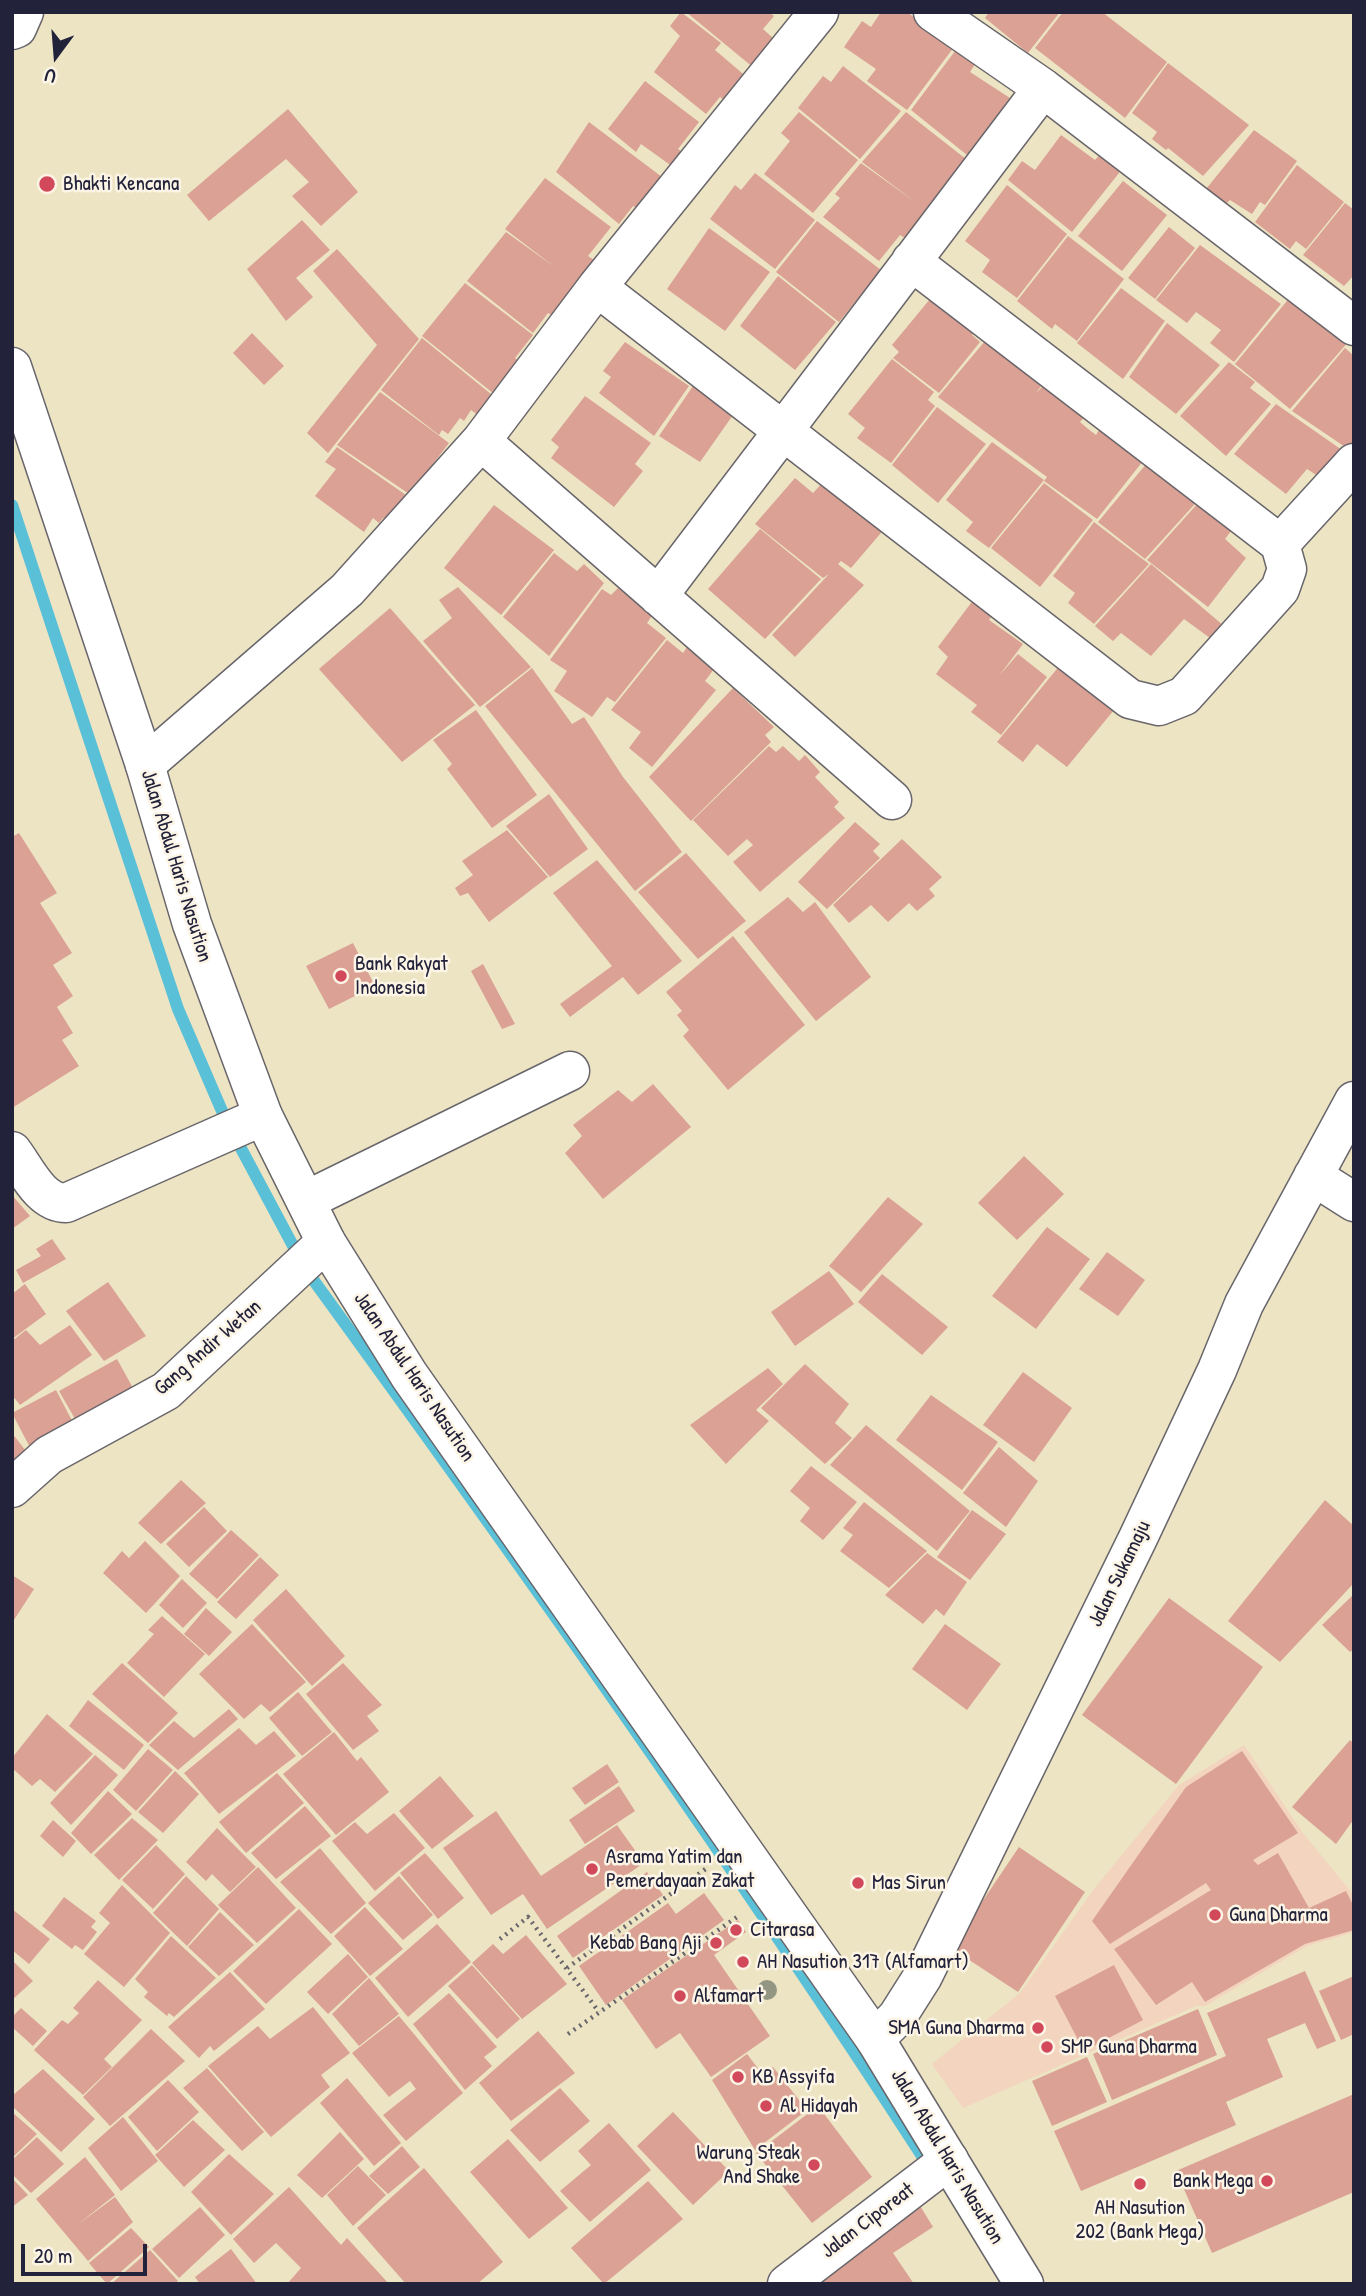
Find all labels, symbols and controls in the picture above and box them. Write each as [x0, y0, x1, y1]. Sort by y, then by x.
north arrow [21, 21, 91, 91]
text: U [42, 62, 59, 90]
place label: Bhakti Kencana [63, 171, 179, 197]
marker: Bhakti Kencana [37, 174, 57, 194]
street label: Jalan Abdul Haris Nasution [135, 767, 217, 965]
place label: Bank Rakyat Indonesia [355, 951, 448, 1001]
marker: Bank Rakyat Indonesia [333, 968, 349, 984]
street label: Jalan Abdul Haris Nasution [348, 1287, 480, 1467]
street label: Gang Andir Wetan [149, 1295, 267, 1401]
street label: Jalan Sukamaju [1083, 1517, 1157, 1631]
place label: Asrama Yatim dan Pemerdayaan Zakat [606, 1844, 754, 1894]
marker: Asrama Yatim dan Pemerdayaan Zakat [584, 1861, 600, 1877]
place label: Mas Sirun [872, 1870, 946, 1896]
marker: Mas Sirun [850, 1875, 866, 1891]
place label: Guna Dharma [1229, 1902, 1328, 1928]
marker: Guna Dharma [1207, 1907, 1223, 1923]
place label: Citarasa [750, 1917, 814, 1943]
marker: Citarasa [728, 1922, 744, 1938]
place label: Kebab Bang Aji [590, 1930, 702, 1956]
marker: Kebab Bang Aji [708, 1935, 724, 1951]
place label: AH Nasution 317 (Alfamart) [757, 1949, 969, 1975]
marker: AH Nasution 317 (Alfamart) [735, 1954, 751, 1970]
place label: Alfamart [694, 1983, 763, 2009]
marker: Alfamart [672, 1988, 688, 2004]
place label: SMA Guna Dharma [888, 2015, 1024, 2041]
marker: SMA Guna Dharma [1030, 2020, 1046, 2036]
place label: SMP Guna Dharma [1061, 2034, 1197, 2060]
marker: SMP Guna Dharma [1039, 2039, 1055, 2055]
place label: KB Assyifa [752, 2064, 834, 2090]
street label: Jalan Abdul Haris Nasution [885, 2065, 1009, 2249]
marker: KB Assyifa [730, 2069, 746, 2085]
place label: Al Hidayah [780, 2093, 858, 2119]
marker: Al Hidayah [758, 2098, 774, 2114]
place label: Warung Steak And Shake [697, 2140, 800, 2190]
marker: Warung Steak And Shake [806, 2157, 822, 2173]
place label: Bank Mega [1173, 2168, 1253, 2194]
marker: Bank Mega [1259, 2173, 1275, 2189]
marker: AH Nasution 202 (Bank Mega) [1132, 2176, 1148, 2192]
street label: Jalan Ciporeat [817, 2178, 919, 2264]
place label: AH Nasution 202 (Bank Mega) [1076, 2195, 1204, 2245]
scale bar [24, 2230, 150, 2274]
text: 20 m [34, 2241, 72, 2270]

